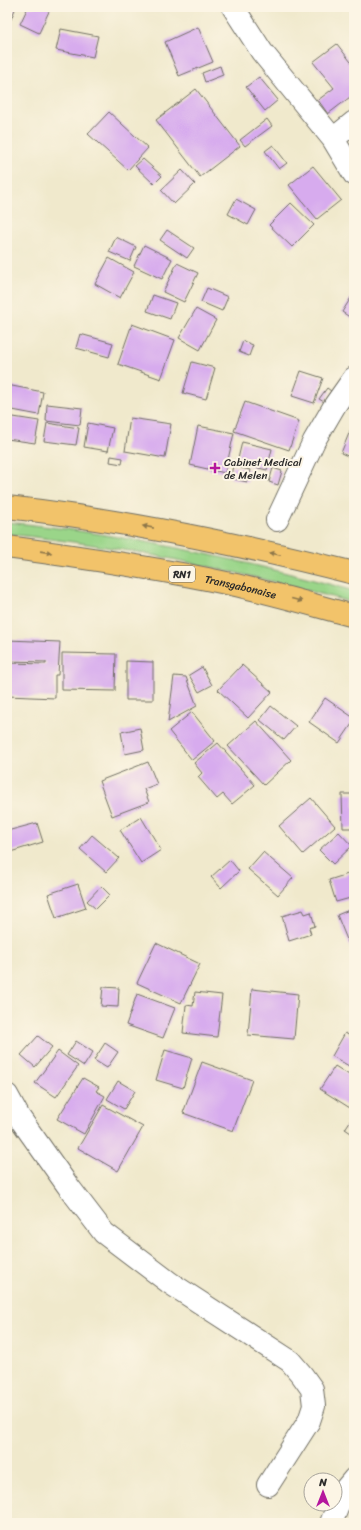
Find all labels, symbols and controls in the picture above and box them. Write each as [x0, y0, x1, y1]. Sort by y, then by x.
place label: Cabinet Medical de Melen [224, 453, 302, 485]
marker: Cabinet Medical de Melen [209, 462, 221, 474]
one-way arrow [142, 524, 154, 530]
one-way arrow [40, 549, 52, 555]
one-way arrow [269, 551, 281, 557]
road number: RN1 [169, 566, 195, 582]
street label: Transgabonaise [203, 570, 279, 605]
one-way arrow [291, 597, 303, 603]
north arrow [303, 1472, 343, 1512]
text: N [318, 1473, 327, 1492]

